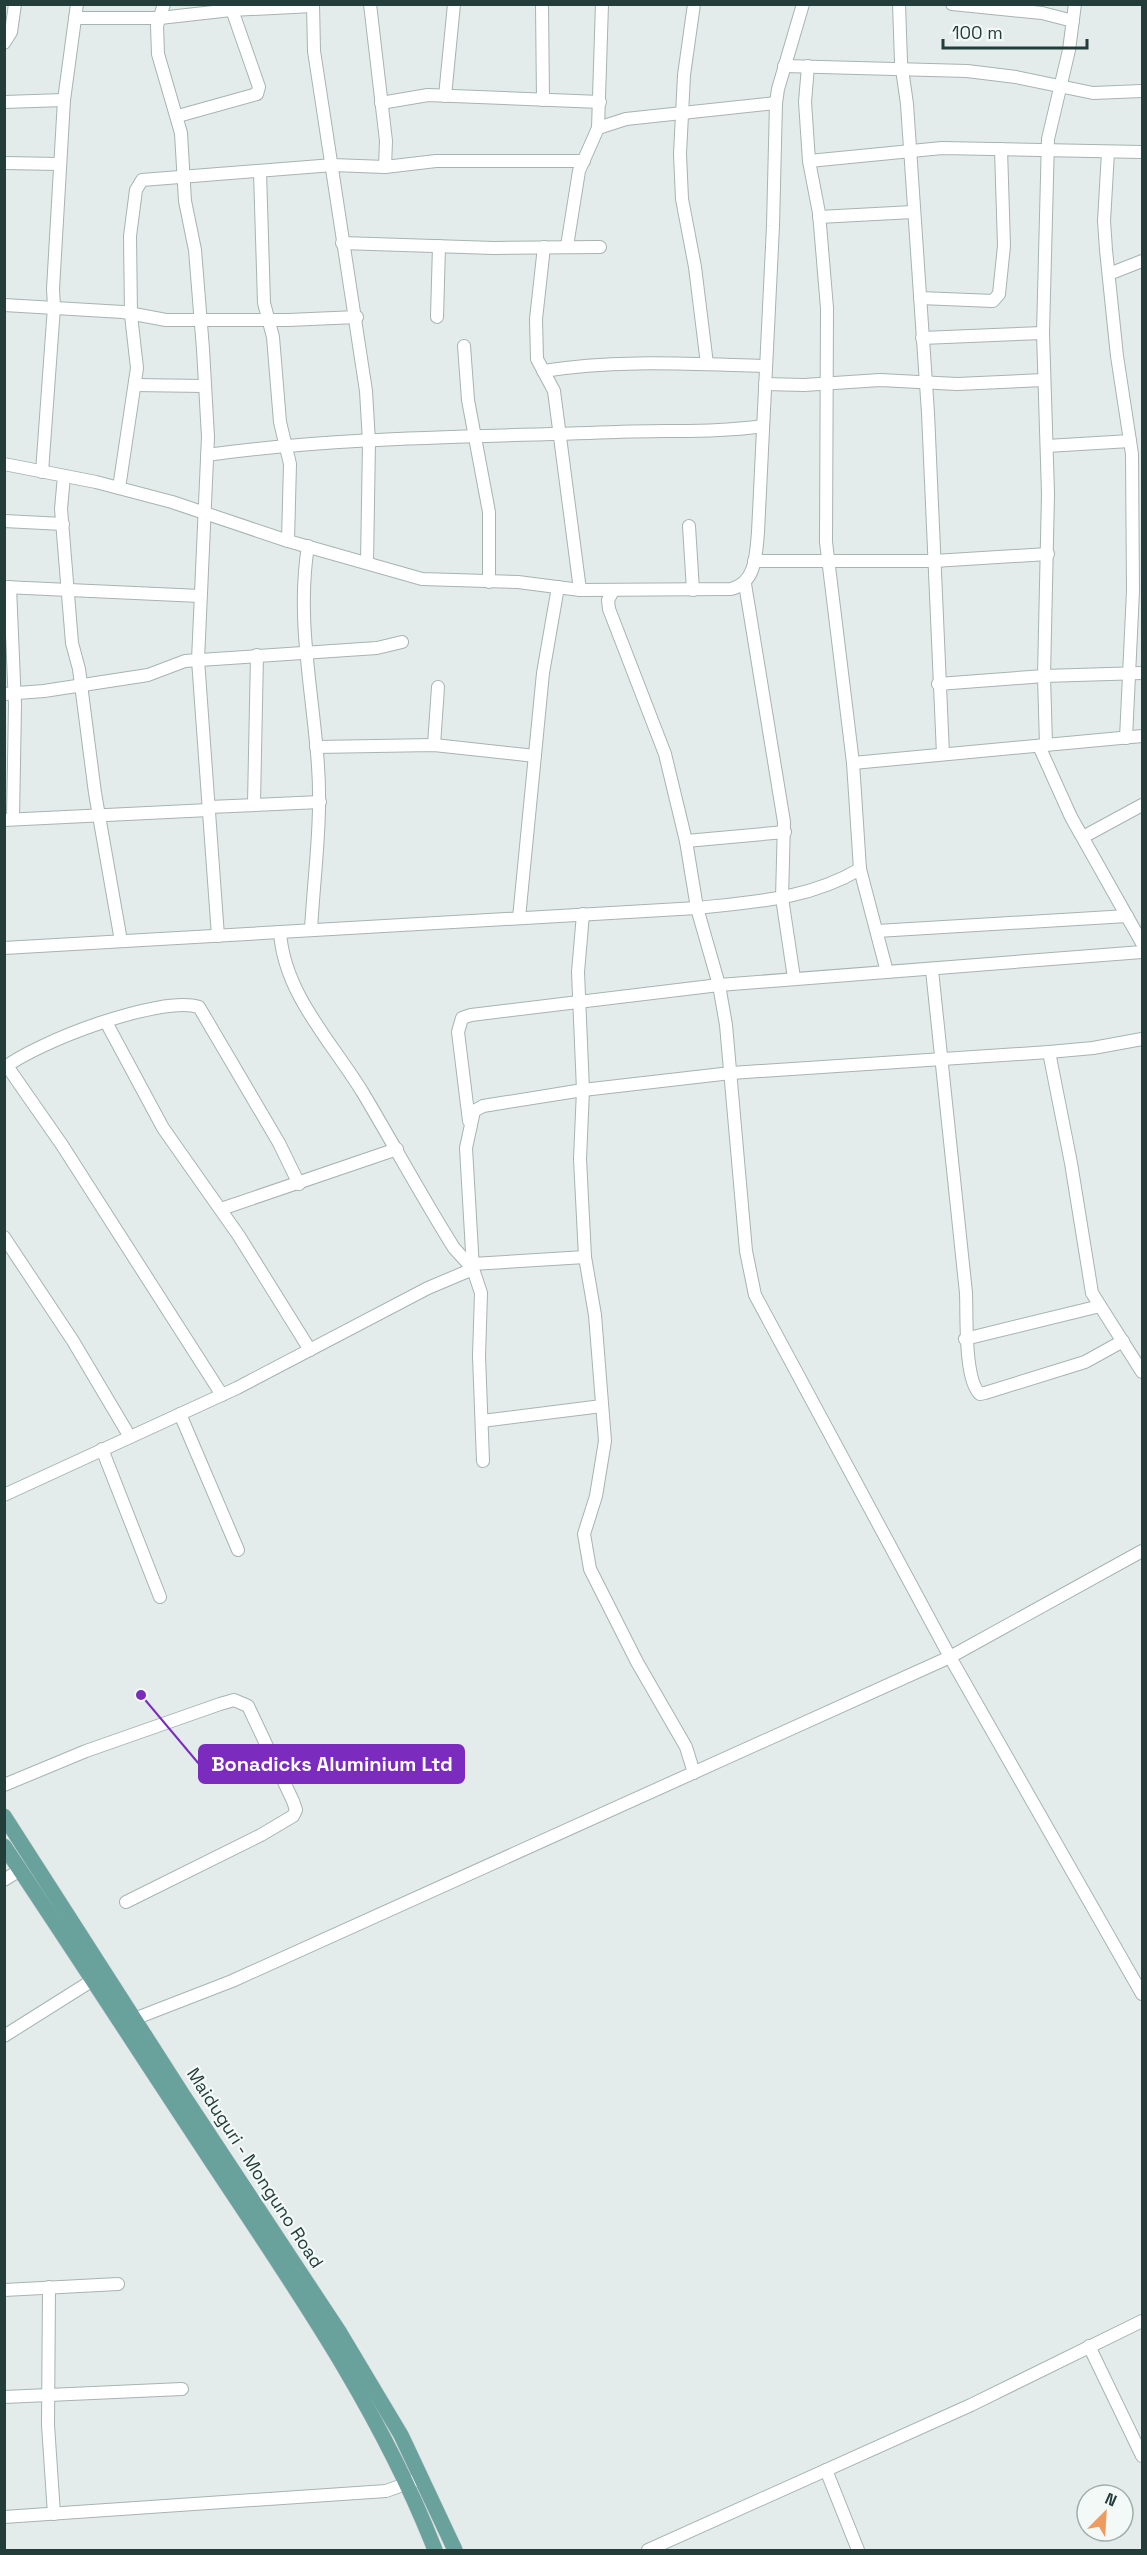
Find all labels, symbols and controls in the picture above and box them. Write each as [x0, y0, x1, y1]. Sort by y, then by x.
scale bar [943, 12, 1087, 50]
text: 100 m [952, 21, 1003, 44]
callout: Bonadicks Aluminium Ltd [199, 1745, 464, 1783]
text: Bonadicks Aluminium Ltd [211, 1751, 453, 1777]
street label: Maiduguri - Monguno Road [182, 2063, 329, 2272]
north arrow [1075, 2483, 1135, 2543]
text: N [1102, 2488, 1120, 2512]

